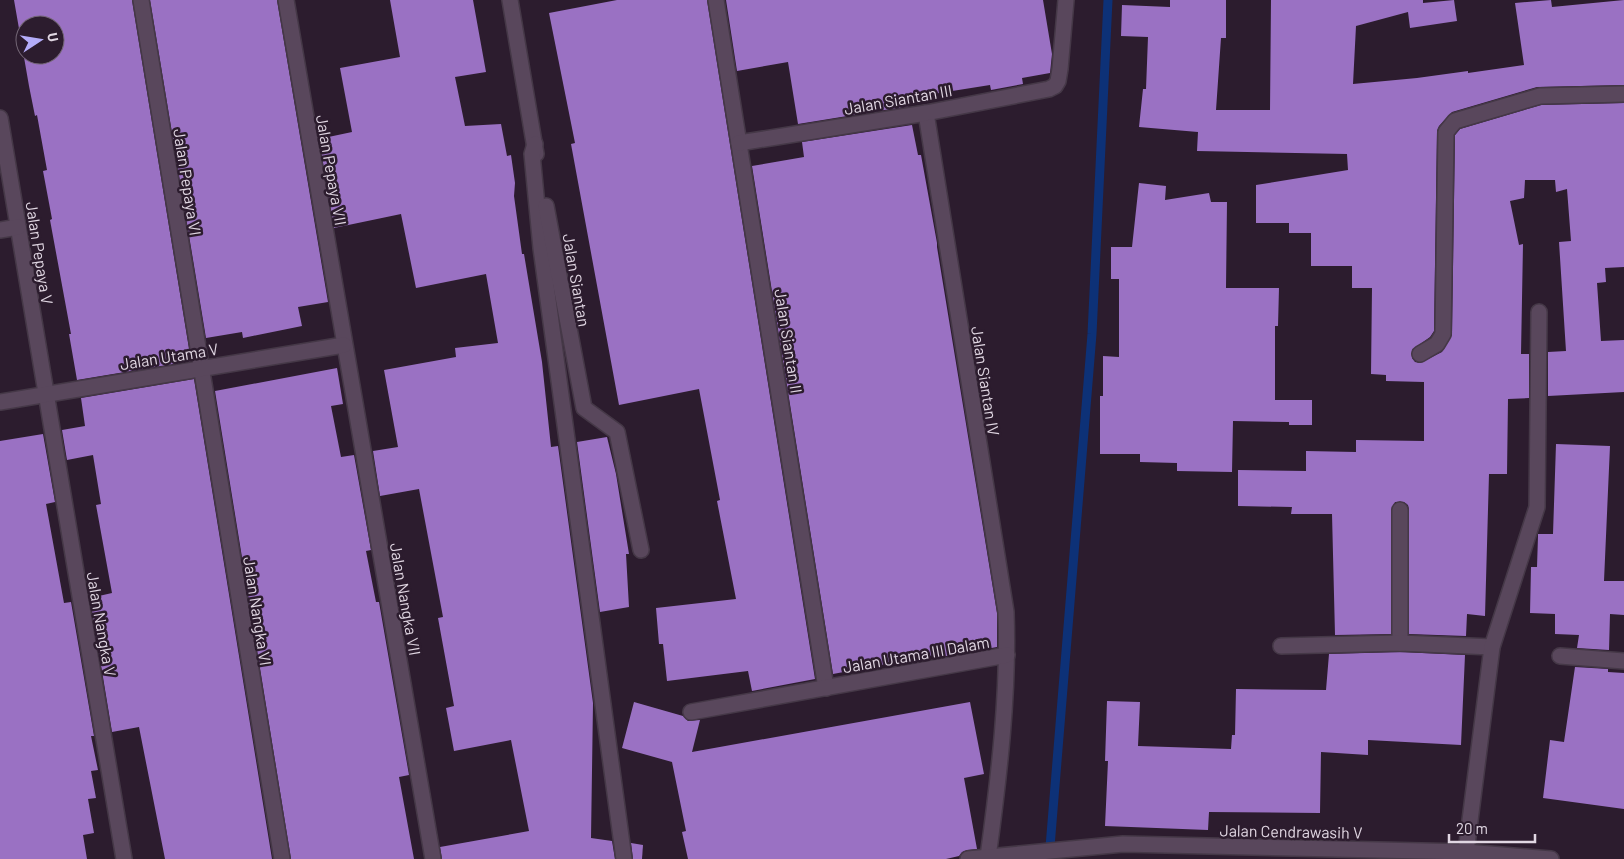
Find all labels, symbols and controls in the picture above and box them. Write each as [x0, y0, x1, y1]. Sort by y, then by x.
north arrow [15, 15, 65, 65]
text: U [44, 31, 62, 43]
street label: Jalan Siantan III [842, 80, 954, 118]
street label: Jalan Pepaya VII [313, 113, 351, 227]
street label: Jalan Pepaya VI [170, 127, 206, 237]
street label: Jalan Pepaya V [23, 200, 57, 306]
street label: Jalan Siantan [559, 232, 595, 328]
street label: Jalan Siantan II [771, 287, 807, 395]
street label: Jalan Siantan IV [968, 325, 1004, 437]
street label: Jalan Utama V [118, 339, 220, 373]
street label: Jalan Nangka VII [387, 541, 425, 657]
street label: Jalan Nangka VI [240, 555, 276, 667]
street label: Jalan Nangka V [83, 570, 121, 678]
street label: Jalan Utama III Dalam [841, 632, 991, 676]
scale bar [1449, 812, 1535, 844]
text: 20 m [1456, 819, 1488, 837]
street label: Jalan Cendrawasih V [1219, 820, 1363, 842]

